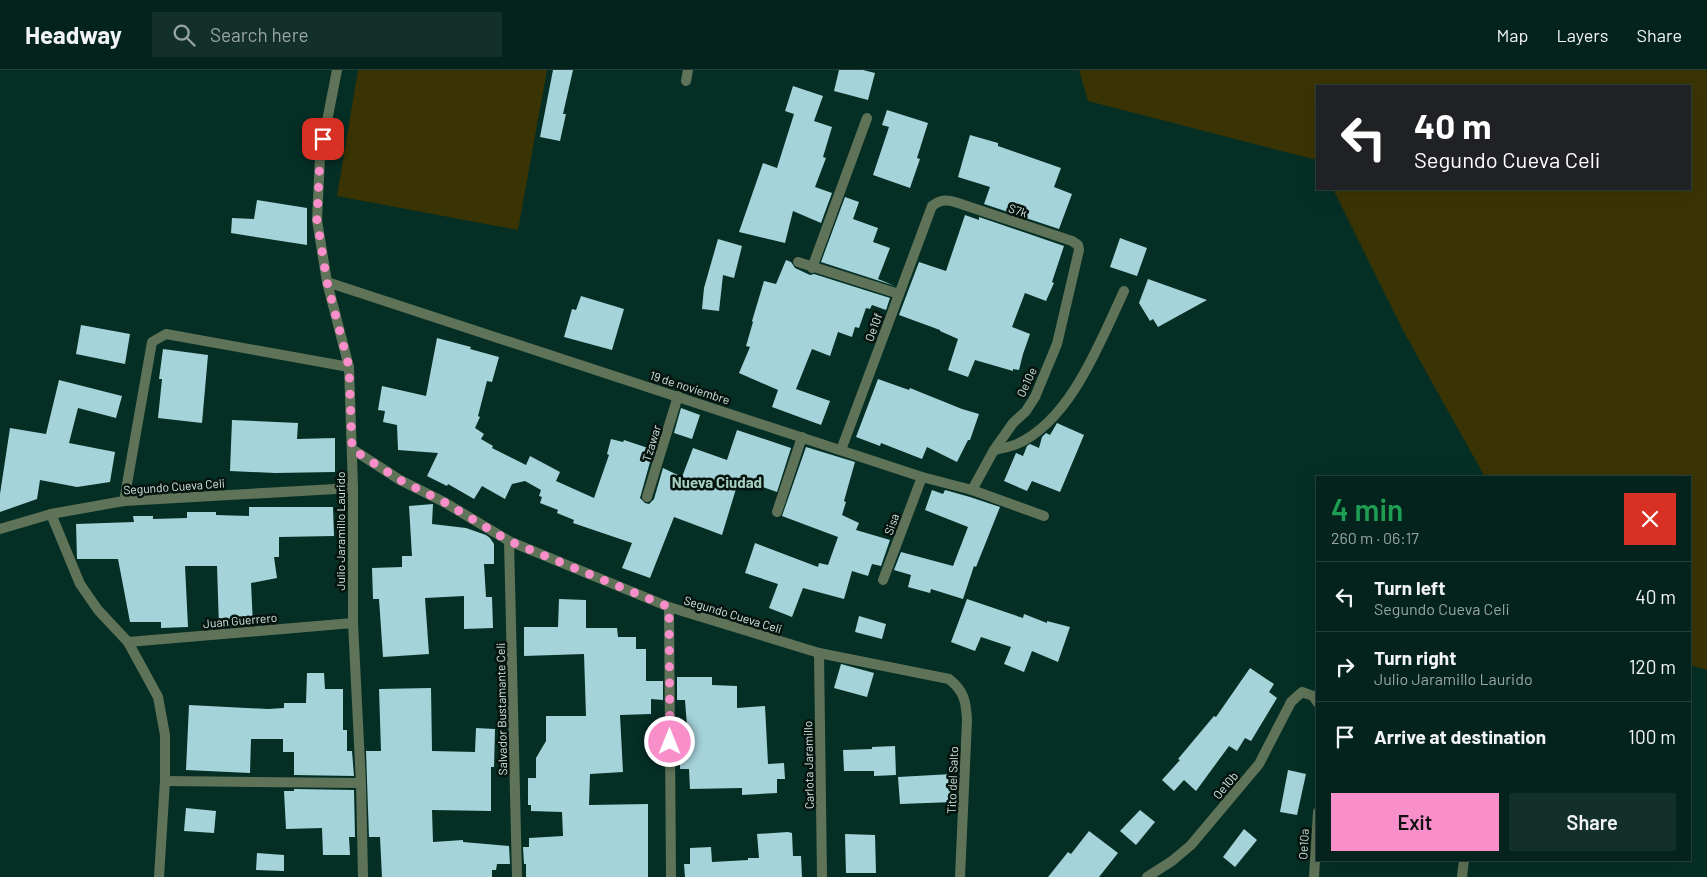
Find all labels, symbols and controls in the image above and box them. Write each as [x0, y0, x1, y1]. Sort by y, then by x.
search box [152, 12, 502, 57]
text: Headway [25, 20, 122, 49]
icon: search [170, 21, 198, 49]
text: Search here [210, 23, 309, 46]
text: Map [1496, 24, 1528, 46]
text: Layers [1556, 24, 1609, 46]
text: Share [1637, 24, 1682, 46]
text: 40 m [1414, 104, 1491, 146]
icon: left [1331, 105, 1396, 170]
pin [302, 118, 344, 160]
icon: arrive [309, 125, 337, 153]
text: Segundo Cueva Celi [1414, 146, 1600, 172]
street label: S7k [1007, 200, 1029, 220]
street label: Oe10f [861, 311, 885, 343]
street label: Oe10e [1013, 365, 1039, 399]
street label: 19 de noviembre [648, 367, 732, 407]
street label: Tzawar [639, 423, 663, 463]
street label: Julio Jaramillo Laurido [333, 472, 347, 591]
district label: Nueva Ciudad [672, 473, 762, 491]
street label: Segundo Cueva Celi [123, 475, 225, 497]
text: 4 min [1331, 491, 1403, 527]
button: close [1624, 493, 1676, 545]
street label: Sisa [881, 511, 901, 537]
text: 260 m · 06:17 [1331, 528, 1419, 547]
text: Turn left [1374, 576, 1445, 599]
icon: left [1331, 583, 1359, 611]
text: 40 m [1635, 585, 1676, 608]
street label: Segundo Cueva Celi [682, 592, 784, 636]
text: Segundo Cueva Celi [1374, 599, 1510, 618]
street label: Juan Guerrero [202, 610, 278, 630]
street label: Salvador Bustamante Celi [493, 643, 509, 775]
text: Turn right [1374, 646, 1456, 669]
icon: right [1331, 653, 1359, 681]
text: 120 m [1629, 655, 1676, 678]
text: Julio Jaramillo Laurido [1374, 669, 1533, 688]
position arrow [643, 715, 695, 767]
street label: Carlota Jaramillo [800, 721, 816, 809]
icon: arrive [1331, 723, 1359, 751]
text: Arrive at destination [1374, 725, 1546, 748]
text: 100 m [1628, 725, 1676, 748]
street label: Tito del Salto [944, 746, 960, 814]
street label: Oe10b [1210, 768, 1240, 802]
button: Exit [1331, 793, 1499, 851]
button: Share [1509, 793, 1676, 851]
street label: Oe10a [1295, 828, 1311, 860]

